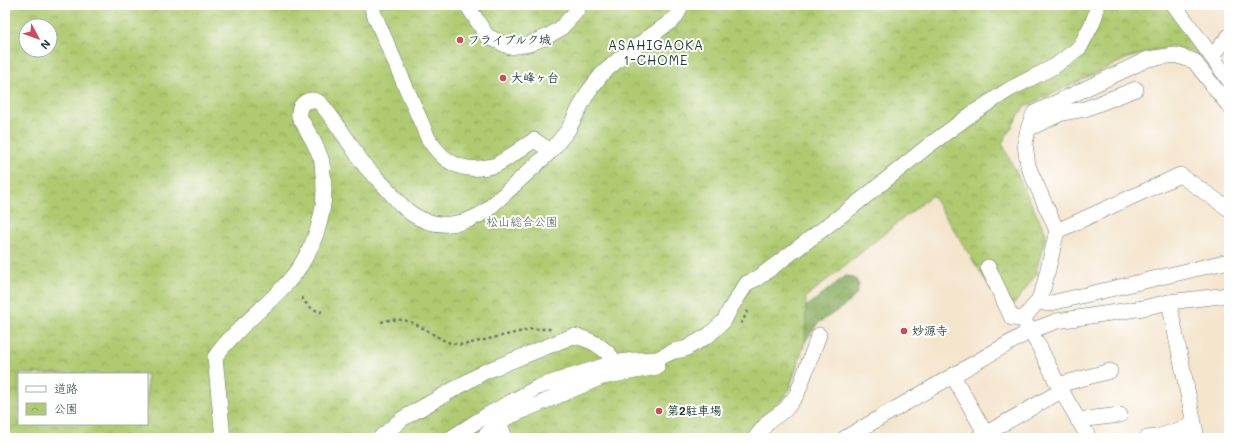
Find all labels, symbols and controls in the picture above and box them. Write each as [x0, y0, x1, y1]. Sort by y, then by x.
north arrow [18, 18, 58, 58]
place label: フライブルク城 [468, 31, 551, 47]
marker: フライブルク城 [455, 35, 465, 45]
district label: ASAHIGAOKA 1-CHOME [608, 36, 704, 68]
text: N [38, 37, 54, 53]
place label: 大峰ヶ台 [511, 69, 559, 85]
marker: 大峰ヶ台 [498, 73, 508, 83]
park label: 松山総合公園 [486, 213, 558, 229]
place label: 妙源寺 [912, 322, 948, 338]
marker: 妙源寺 [899, 326, 909, 336]
legend [18, 373, 148, 425]
text: 道路 [54, 380, 78, 396]
text: 公園 [54, 400, 78, 416]
place label: 第2駐車場 [667, 402, 722, 418]
marker: 第2駐車場 [654, 406, 664, 416]

